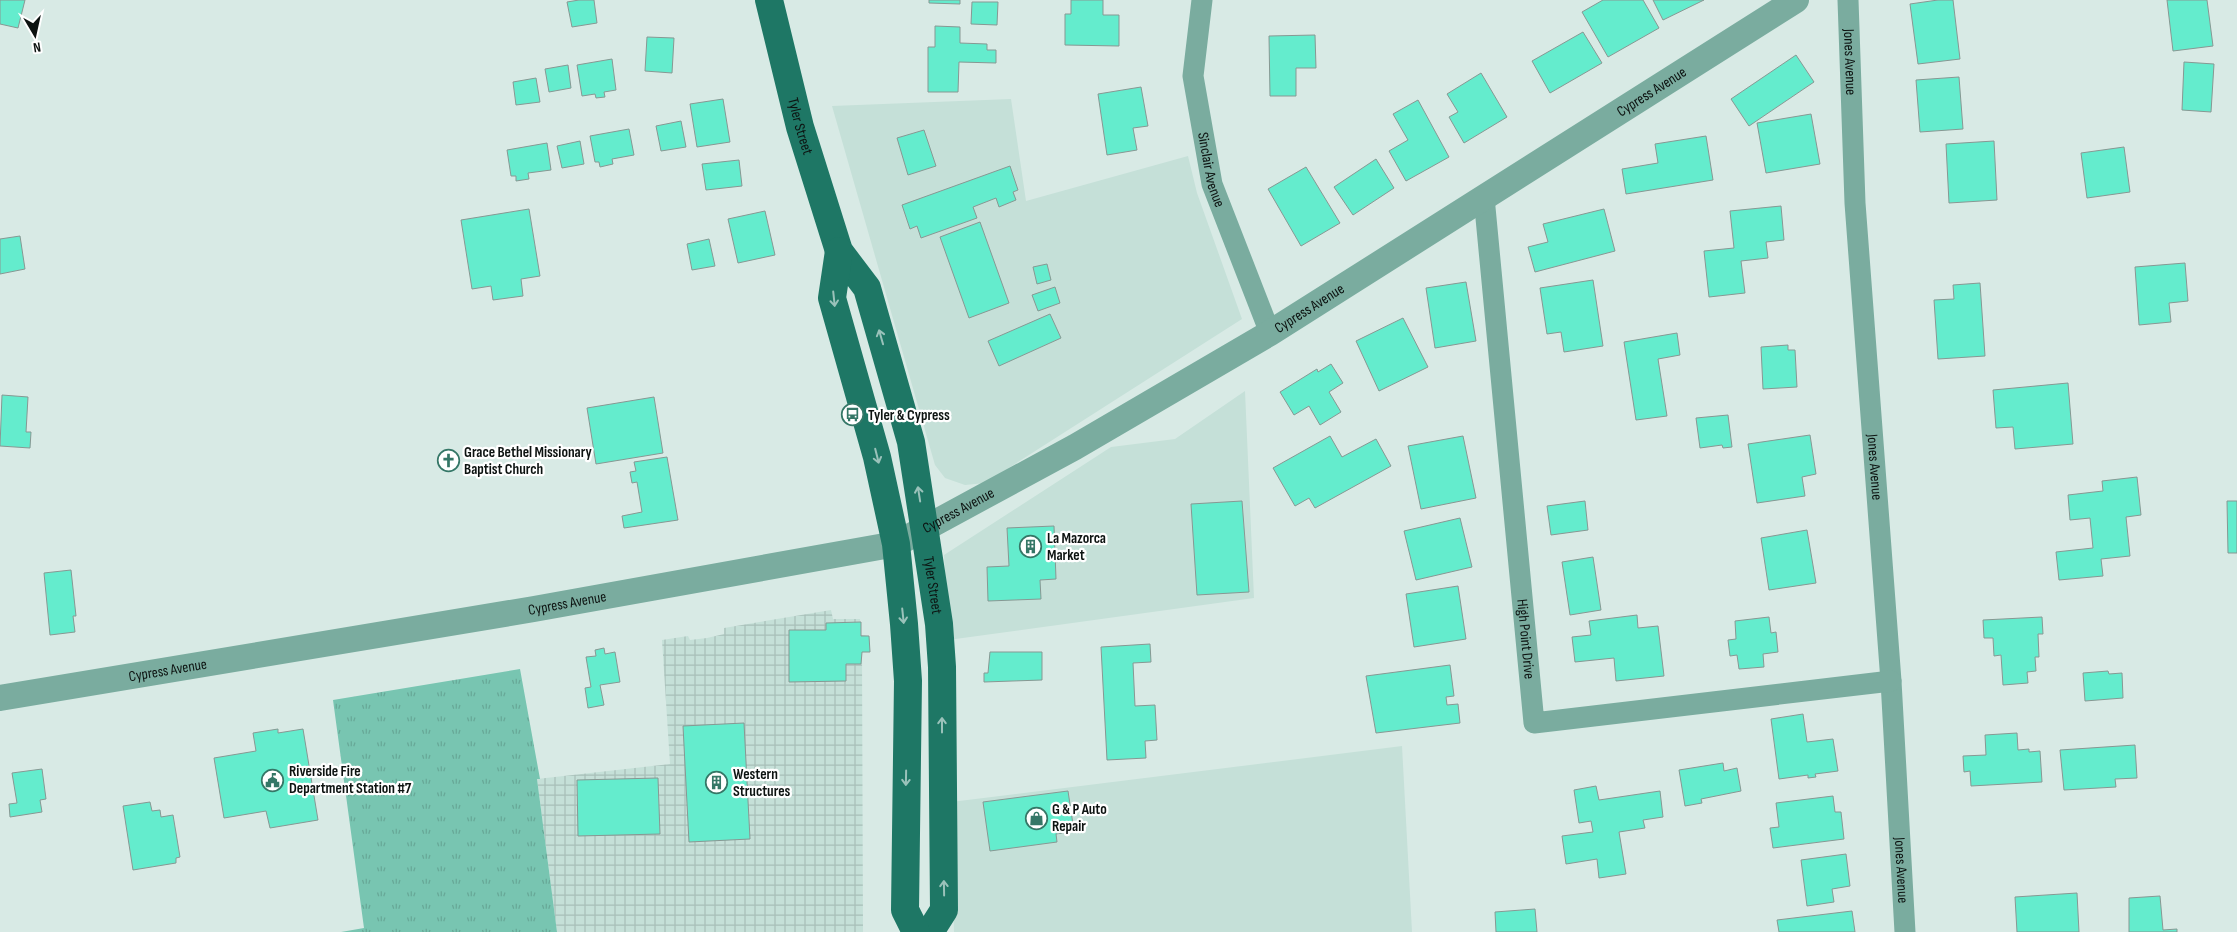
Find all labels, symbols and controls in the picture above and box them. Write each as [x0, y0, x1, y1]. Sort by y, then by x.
north arrow [10, 10, 60, 60]
street label: Jones Avenue [1839, 28, 1861, 95]
text: N [32, 38, 42, 56]
street label: Cypress Avenue [1613, 62, 1690, 121]
street label: Tyler Street [784, 96, 818, 157]
street label: Sinclair Avenue [1194, 131, 1230, 210]
street label: Cypress Avenue [1271, 279, 1348, 337]
one-way arrow [829, 291, 839, 307]
one-way arrow [876, 329, 885, 345]
bus stop icon: Tyler & Cypress [840, 403, 864, 427]
place label: Tyler & Cypress [868, 406, 950, 425]
street label: Jones Avenue [1863, 432, 1887, 501]
place label: Grace Bethel Missionary Baptist Church [464, 443, 593, 479]
one-way arrow [873, 447, 882, 463]
church icon: Grace Bethel Missionary Baptist Church [436, 449, 460, 473]
street label: Cypress Avenue [919, 483, 998, 537]
one-way arrow [914, 486, 924, 502]
place label: La Mazorca Market [1047, 529, 1106, 565]
building icon: La Mazorca Market [1019, 535, 1043, 559]
street label: Tyler Street [919, 555, 947, 616]
street label: Cypress Avenue [527, 587, 608, 619]
street label: High Point Drive [1513, 598, 1539, 680]
one-way arrow [898, 607, 908, 623]
street label: Cypress Avenue [127, 654, 208, 686]
one-way arrow [937, 717, 947, 734]
place label: Riverside Fire Department Station #7 [289, 762, 412, 798]
place label: Western Structures [733, 765, 791, 801]
public building icon: Riverside Fire Department Station #7 [261, 768, 285, 792]
one-way arrow [901, 770, 911, 786]
building icon: Western Structures [705, 771, 729, 795]
place label: G & P Auto Repair [1052, 800, 1107, 836]
shop icon: G & P Auto Repair [1024, 806, 1048, 830]
street label: Jones Avenue [1890, 836, 1913, 904]
one-way arrow [939, 880, 949, 896]

